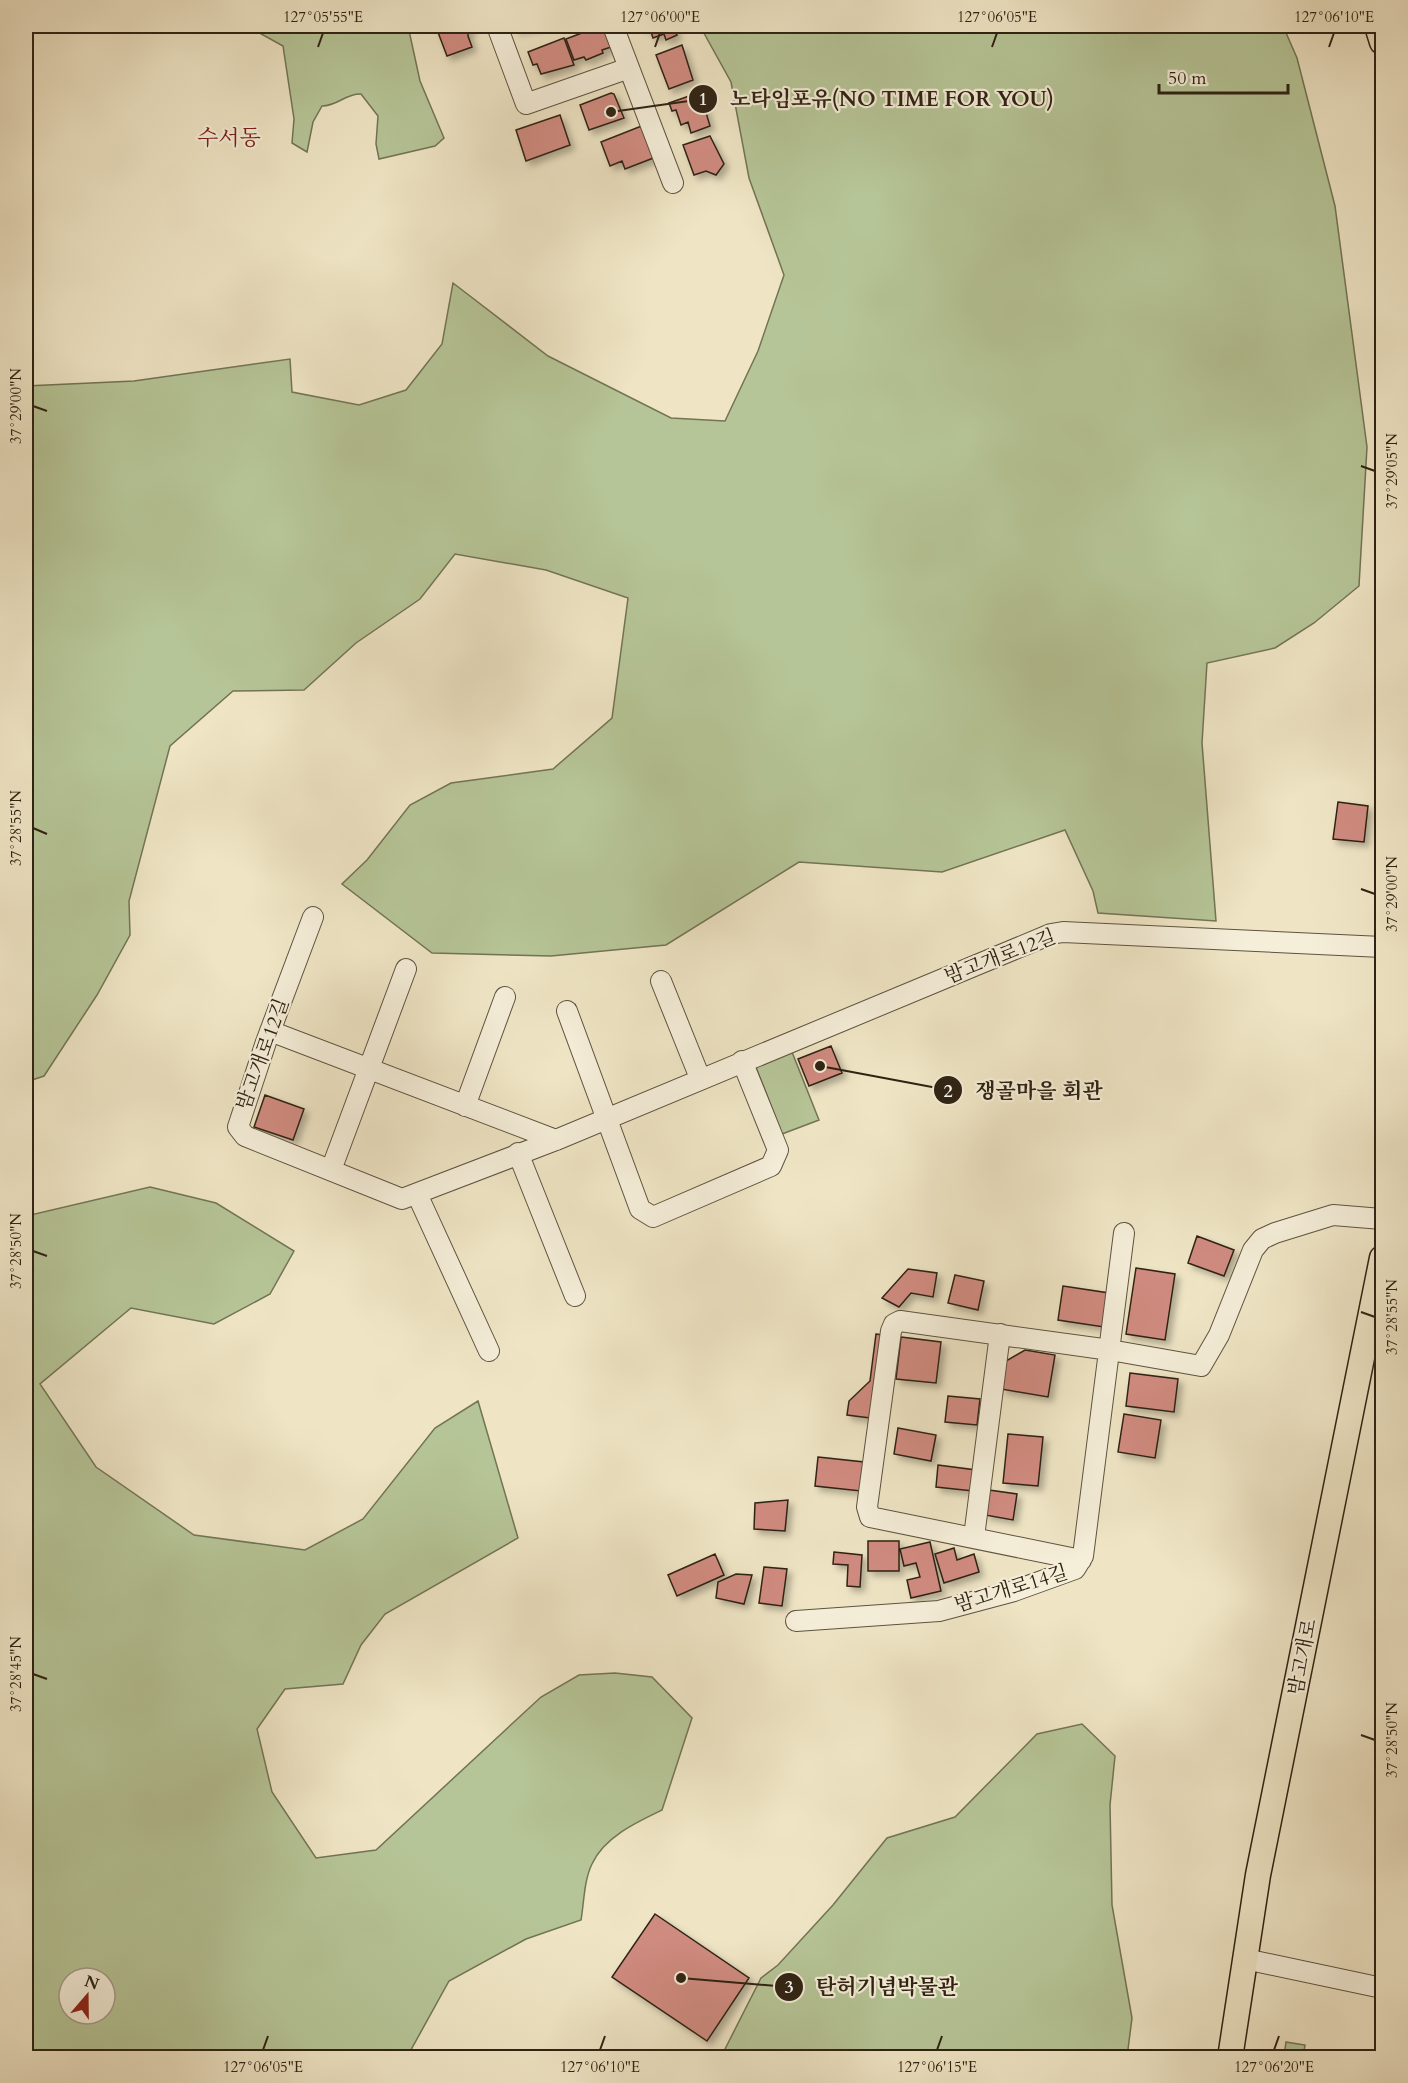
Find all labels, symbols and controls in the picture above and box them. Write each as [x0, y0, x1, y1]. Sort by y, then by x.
text: 127°05'55"E [283, 7, 363, 27]
text: 127°06'00"E [620, 7, 700, 27]
text: 127°06'05"E [957, 7, 1037, 27]
text: 127°06'10"E [1294, 7, 1374, 27]
scale bar [1159, 57, 1288, 95]
text: 50 m [1168, 66, 1207, 91]
callout: 노타임포유(NO TIME FOR YOU) [688, 79, 1066, 118]
text: 노타임포유(NO TIME FOR YOU) [730, 85, 1054, 114]
text: 1 [698, 87, 708, 112]
district label: 수서동 [197, 123, 261, 153]
text: 37°29'00"N [6, 368, 26, 444]
text: 37°29'05"N [1382, 433, 1402, 509]
text: 37°28'55"N [6, 790, 26, 866]
text: 37°29'00"N [1382, 856, 1402, 932]
street label: 밤고개로12길 [941, 923, 1060, 990]
street label: 밤고개로12길 [230, 995, 295, 1114]
callout: 쟁골마을 회관 [933, 1071, 1114, 1110]
text: 쟁골마을 회관 [975, 1077, 1103, 1106]
text: 2 [943, 1079, 953, 1104]
text: 37°28'50"N [6, 1213, 26, 1289]
text: 37°28'55"N [1382, 1279, 1402, 1355]
street label: 밤고개로14길 [951, 1558, 1071, 1619]
street label: 밤고개로 [1282, 1617, 1323, 1698]
text: 37°28'45"N [6, 1636, 26, 1712]
text: 37°28'50"N [1382, 1702, 1402, 1778]
north arrow [57, 1966, 117, 2026]
callout: 탄허기념박물관 [774, 1967, 970, 2006]
text: N [81, 1970, 102, 1996]
text: 탄허기념박물관 [816, 1973, 959, 2002]
text: 3 [784, 1975, 794, 2000]
text: 127°06'05"E [223, 2057, 303, 2077]
text: 127°06'10"E [560, 2057, 640, 2077]
text: 127°06'15"E [897, 2057, 977, 2077]
text: 127°06'20"E [1234, 2057, 1314, 2077]

